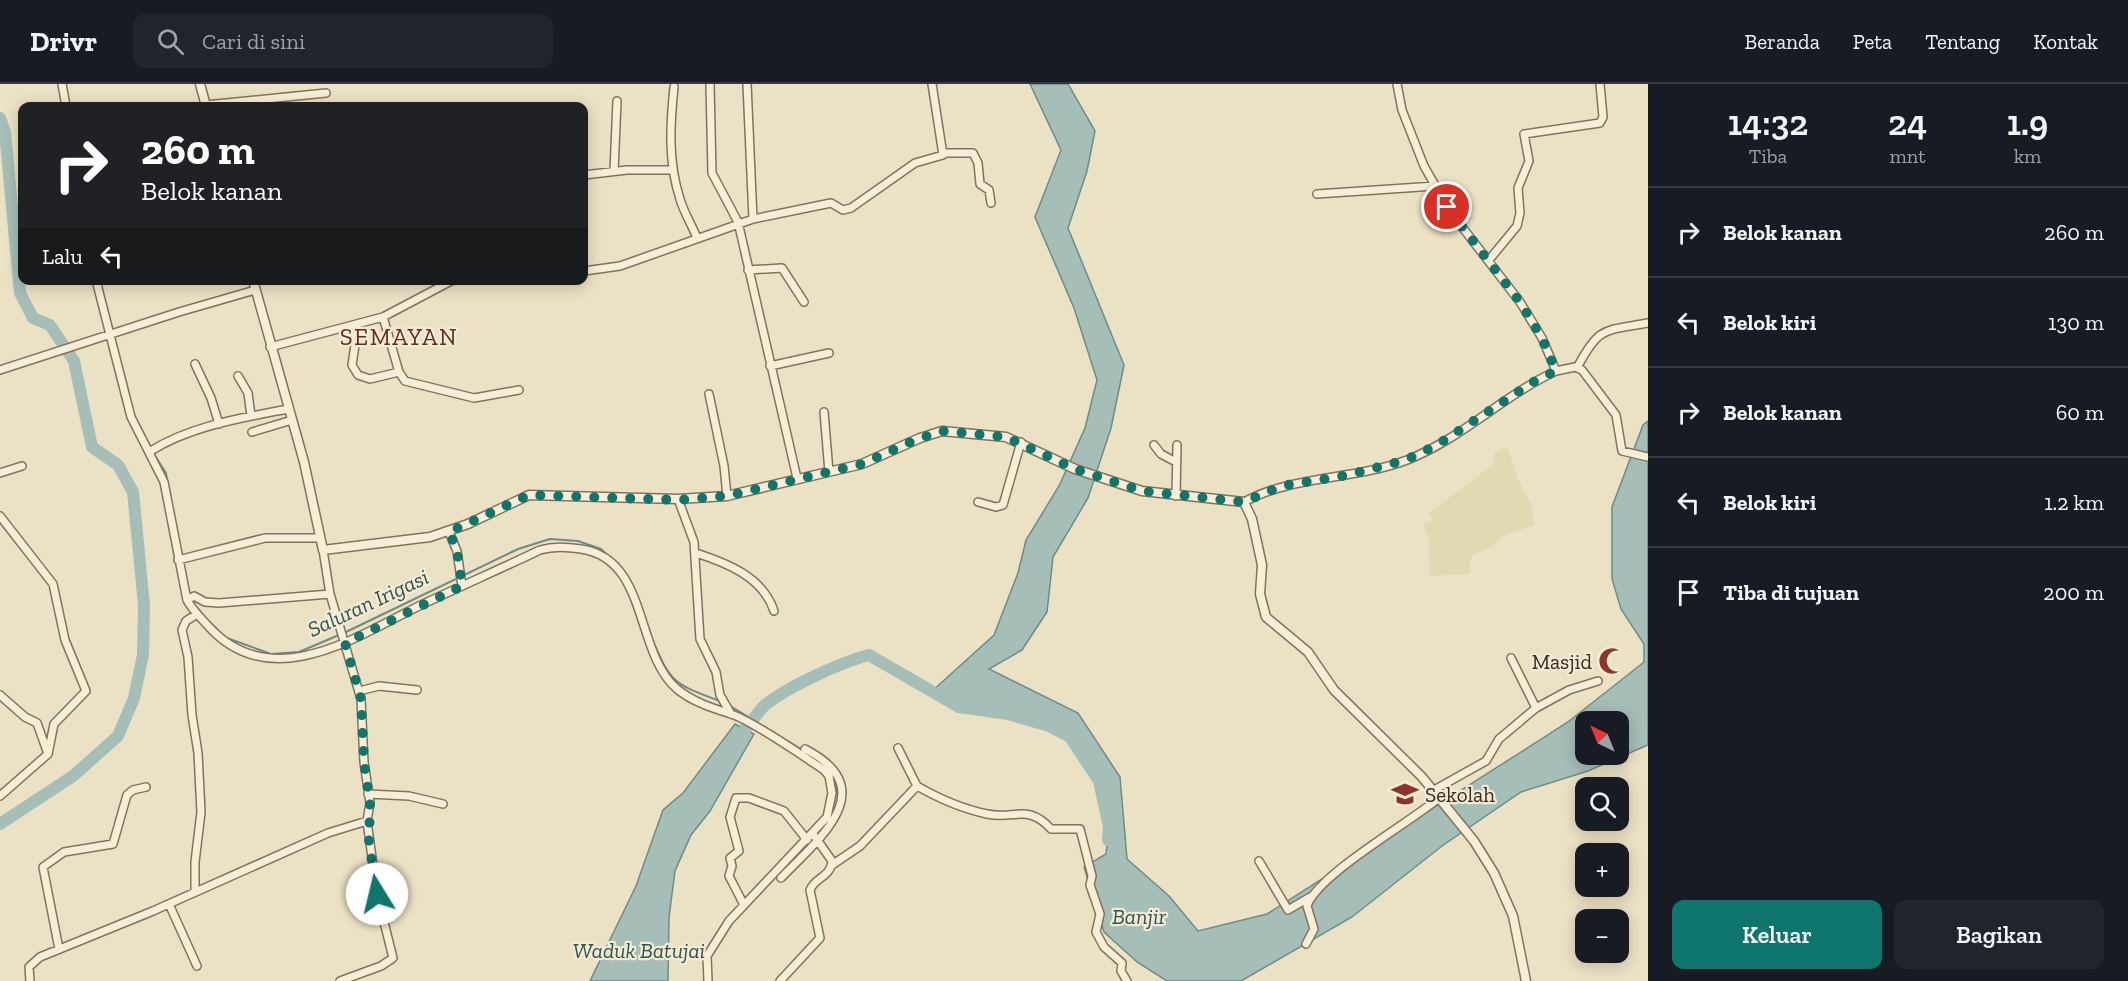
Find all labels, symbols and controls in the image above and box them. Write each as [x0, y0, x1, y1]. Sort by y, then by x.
search box [133, 14, 553, 68]
text: Drivr [30, 25, 97, 58]
icon: search [154, 25, 187, 58]
text: Cari di sini [202, 28, 305, 55]
text: Beranda [1745, 29, 1820, 54]
text: Peta [1853, 29, 1892, 54]
text: Tentang [1925, 29, 2000, 54]
text: Kontak [2033, 29, 2098, 54]
text: 14:32 [1728, 101, 1808, 144]
text: 24 [1888, 101, 1927, 144]
text: 1.9 [2007, 101, 2048, 144]
text: 260 m [141, 124, 255, 175]
icon: right [42, 126, 120, 204]
text: Tiba [1749, 144, 1787, 168]
text: mnt [1889, 144, 1926, 168]
text: km [2014, 144, 2041, 168]
text: Belok kanan [141, 175, 282, 207]
pin [1421, 181, 1472, 232]
icon: arrive [1430, 190, 1463, 223]
icon: right [1672, 216, 1705, 249]
text: Belok kanan [1723, 219, 1842, 246]
text: 260 m [2044, 219, 2104, 246]
icon: left [95, 240, 128, 273]
text: Lalu [42, 243, 83, 270]
icon: left [1672, 306, 1705, 339]
text: Belok kiri [1723, 309, 1816, 336]
text: 130 m [2048, 309, 2104, 336]
district label: SEMAYAN [340, 322, 458, 351]
icon: right [1672, 396, 1705, 429]
text: Belok kanan [1723, 399, 1842, 426]
text: 60 m [2056, 399, 2104, 426]
icon: left [1672, 486, 1705, 519]
text: Belok kiri [1723, 489, 1816, 516]
text: 1.2 km [2044, 489, 2104, 516]
water label: Saluran Irigasi [303, 563, 433, 643]
icon: arrive [1672, 576, 1705, 609]
text: Tiba di tujuan [1723, 579, 1859, 606]
text: 200 m [2043, 579, 2104, 606]
mosque icon: Masjid [1597, 646, 1627, 676]
place label: Masjid [1532, 649, 1592, 675]
north arrow [1575, 711, 1629, 765]
map controls [1575, 711, 1629, 963]
button: search [1575, 777, 1629, 831]
school or university icon: Sekolah [1390, 779, 1420, 809]
place label: Sekolah [1425, 782, 1495, 807]
button: + [1575, 843, 1629, 897]
position arrow [345, 862, 409, 926]
button: Keluar [1672, 900, 1882, 969]
button: Bagikan [1894, 900, 2104, 969]
water label: Banjir [1112, 903, 1166, 930]
button: − [1575, 909, 1629, 963]
water label: Waduk Batujai [573, 937, 705, 964]

